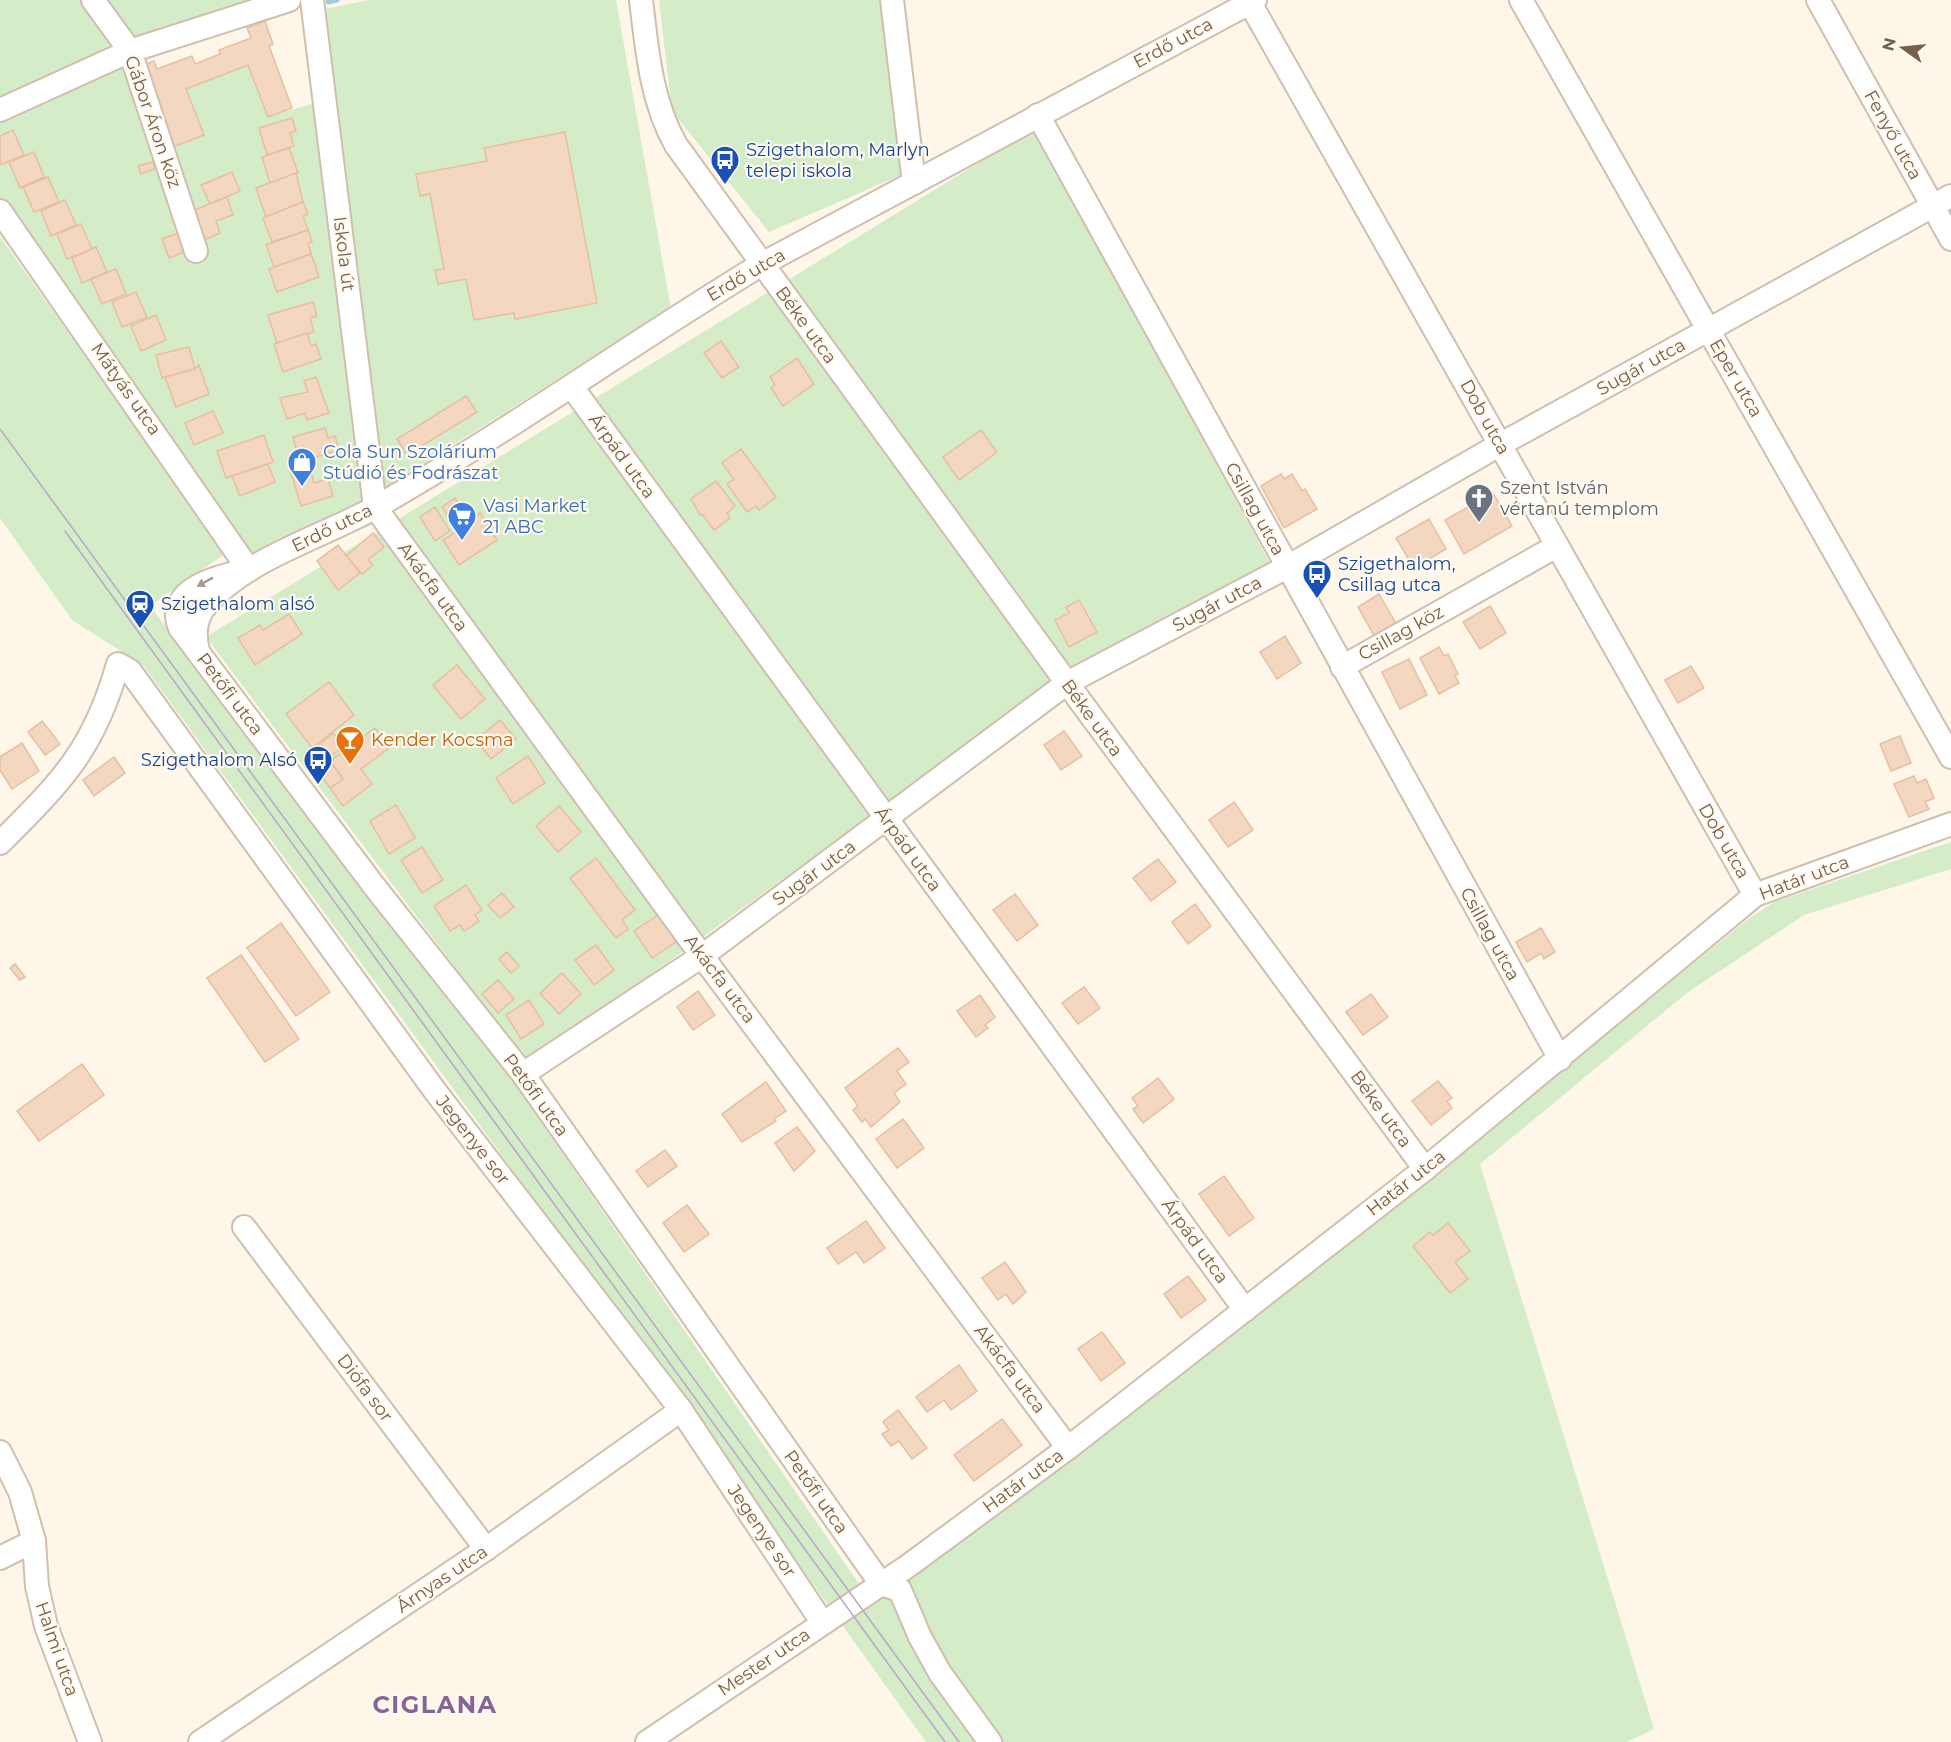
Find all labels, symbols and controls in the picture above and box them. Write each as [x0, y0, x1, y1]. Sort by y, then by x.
street label: Erdő utca [1129, 13, 1217, 73]
north arrow [1873, 18, 1933, 78]
text: N [1878, 36, 1900, 53]
street label: Gábor Áron köz [120, 53, 186, 191]
street label: Fenyő utca [1859, 86, 1927, 184]
place label: Szigethalom, Marlyn telepi iskola [746, 139, 930, 182]
bus stop icon: Szigethalom, Marlyn telepi iskola [709, 144, 741, 186]
street label: Iskola út [328, 215, 360, 293]
street label: Erdő utca [703, 244, 789, 306]
street label: Béke utca [771, 282, 841, 368]
street label: Sugár utca [1593, 334, 1689, 400]
street label: Eper utca [1705, 335, 1767, 421]
street label: Mátyás utca [86, 339, 166, 439]
street label: Dob utca [1455, 375, 1515, 459]
street label: Árpád utca [584, 409, 660, 503]
place label: Cola Sun Szolárium Stúdió és Fodrászat [323, 441, 498, 484]
shop icon: Cola Sun Szolárium Stúdió és Fodrászat [286, 446, 318, 488]
street label: Csillag utca [1220, 459, 1290, 559]
place label: Szent István vértanú templom [1500, 477, 1659, 520]
church icon: Szent István vértanú templom [1463, 482, 1495, 524]
place label: Vasi Market 21 ABC [483, 495, 587, 538]
street label: Erdő utca [288, 499, 376, 557]
supermarket icon: Vasi Market 21 ABC [446, 500, 478, 542]
street label: Akácfa utca [393, 538, 473, 636]
place label: Szigethalom, Csillag utca [1338, 553, 1455, 596]
bus stop icon: Szigethalom, Csillag utca [1301, 558, 1333, 600]
street label: Sugár utca [1169, 571, 1265, 637]
one-way arrow [196, 577, 213, 587]
station icon: Szigethalom alsó [124, 588, 156, 630]
place label: Szigethalom alsó [161, 593, 315, 615]
street label: Csillag köz [1355, 601, 1447, 665]
street label: Petőfi utca [192, 649, 268, 739]
street label: Béke utca [1057, 675, 1127, 761]
bar icon: Kender Kocsma [334, 724, 366, 766]
place label: Kender Kocsma [371, 729, 514, 751]
bus stop icon: Szigethalom Alsó [302, 744, 334, 786]
place label: Szigethalom Alsó [141, 749, 297, 771]
street label: Dob utca [1694, 800, 1754, 882]
street label: Árpád utca [870, 802, 946, 896]
street label: Sugár utca [768, 835, 860, 911]
street label: Határ utca [1756, 851, 1852, 905]
street label: Csillag utca [1455, 884, 1525, 984]
street label: Akácfa utca [680, 930, 760, 1028]
street label: Petőfi utca [498, 1049, 574, 1141]
street label: Béke utca [1346, 1066, 1416, 1152]
street label: Jegenye sor [431, 1090, 515, 1189]
street label: Határ utca [1362, 1145, 1450, 1221]
street label: Árpád utca [1157, 1194, 1233, 1288]
street label: Akácfa utca [970, 1320, 1050, 1418]
street label: Diófa sor [332, 1350, 398, 1426]
street label: Határ utca [978, 1444, 1068, 1518]
street label: Petőfi utca [779, 1446, 853, 1538]
street label: Jegenye sor [722, 1480, 801, 1582]
street label: Árnyas utca [392, 1540, 492, 1618]
street label: Halmi utca [31, 1599, 83, 1699]
street label: Mester utca [714, 1623, 814, 1701]
district label: CIGLANA [372, 1690, 498, 1719]

